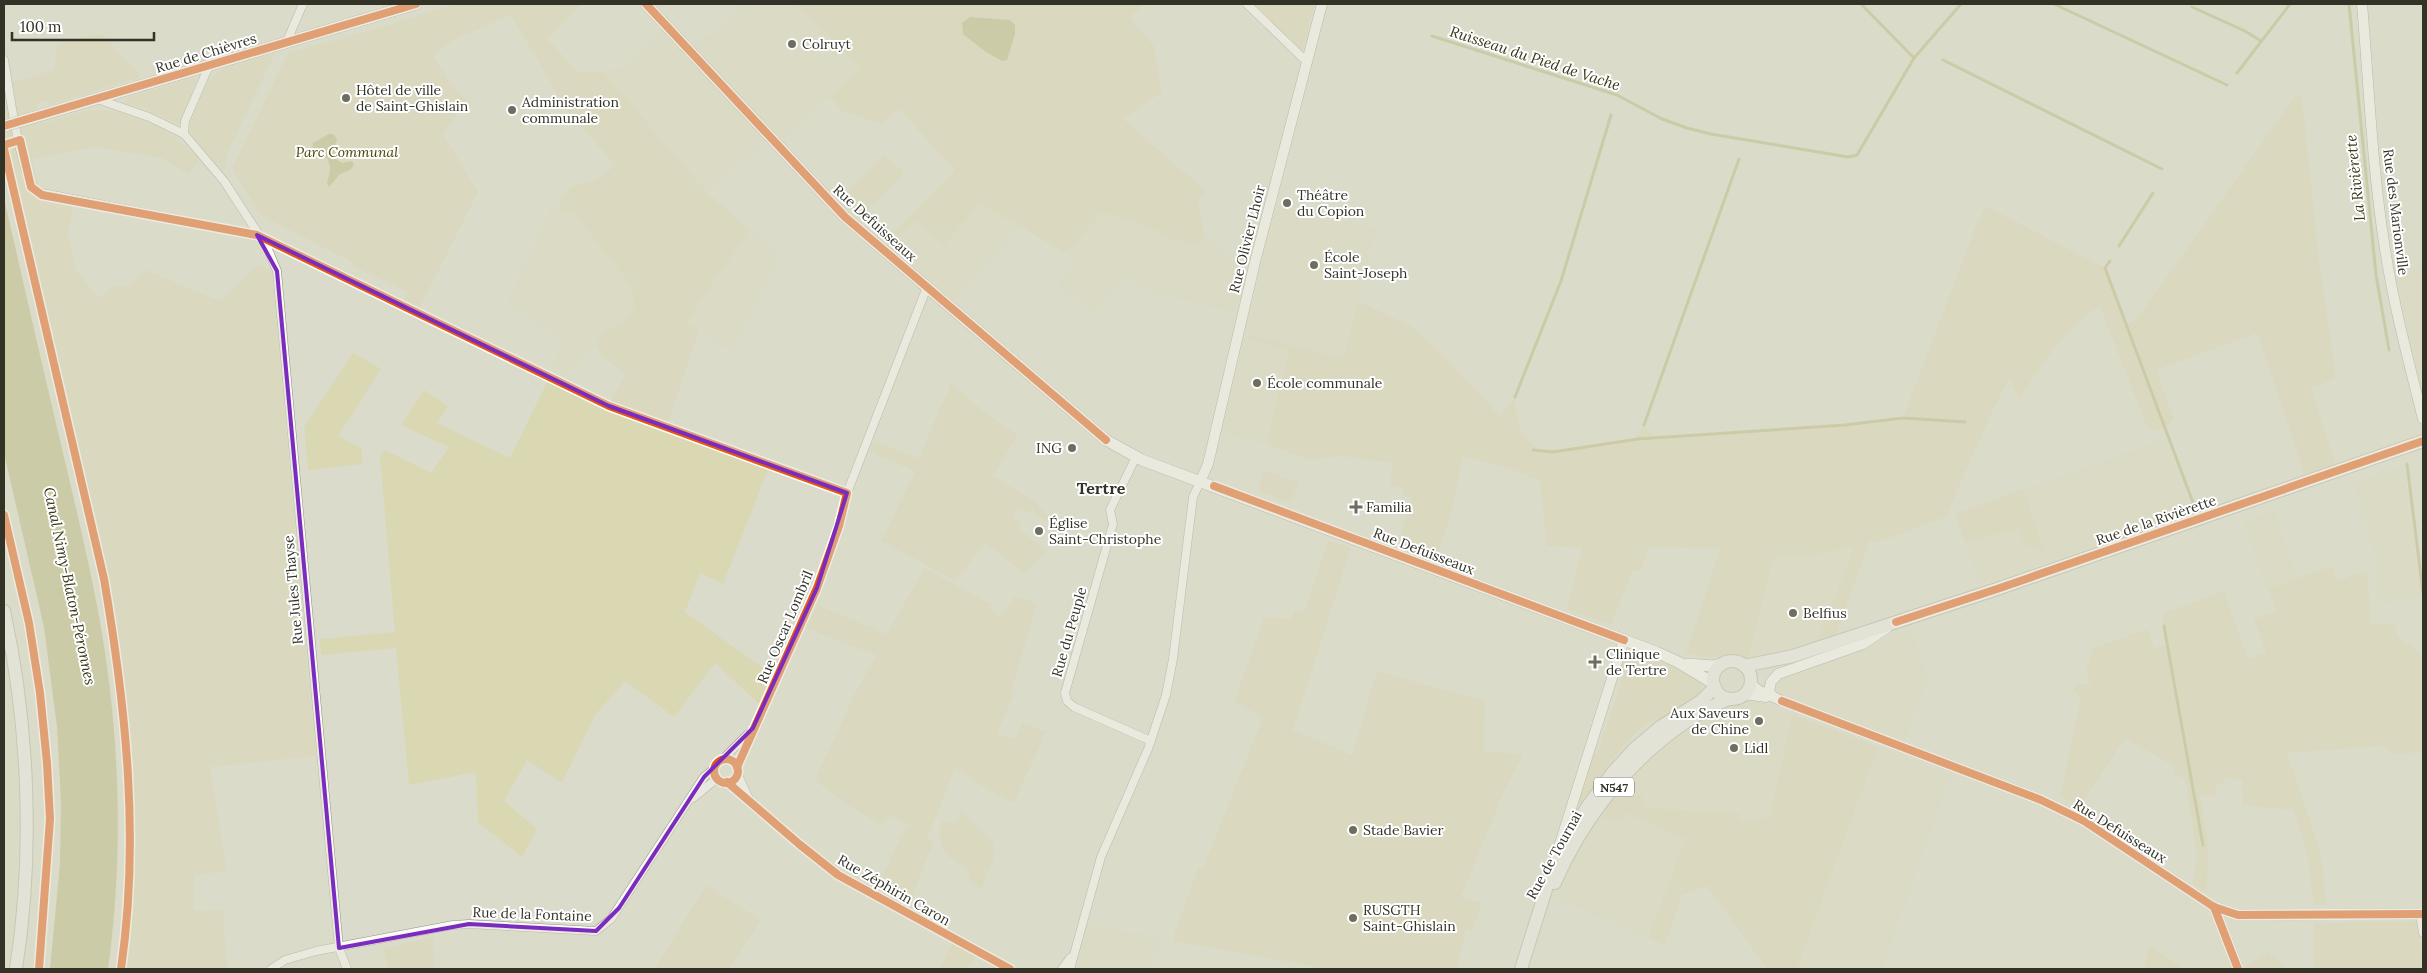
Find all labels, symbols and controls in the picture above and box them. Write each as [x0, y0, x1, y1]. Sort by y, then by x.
scale bar [12, 10, 155, 42]
text: 100 m [20, 17, 61, 36]
water label: Ruisseau du Pied de Vache [1447, 21, 1623, 95]
street label: Rue de Chièvres [153, 29, 259, 77]
place label: Colruyt [802, 35, 852, 53]
marker: Colruyt [786, 38, 798, 50]
place label: Hôtel de ville de Saint-Ghislain [356, 81, 469, 115]
marker: Hôtel de ville de Saint-Ghislain [340, 92, 352, 104]
place label: Administration communale [521, 93, 620, 127]
marker: Administration communale [506, 104, 518, 116]
water label: La Rivièrette [2341, 134, 2369, 222]
park label: Parc Communal [296, 143, 398, 161]
street label: Rue des Marionville [2379, 148, 2413, 277]
street label: Rue Defuisseaux [829, 181, 921, 266]
street label: Rue Olivier Lhoir [1225, 183, 1269, 295]
place label: Théâtre du Copion [1297, 186, 1365, 220]
marker: Théâtre du Copion [1281, 197, 1293, 209]
place label: École Saint-Joseph [1324, 248, 1407, 282]
marker: École Saint-Joseph [1308, 259, 1320, 271]
place label: École communale [1267, 374, 1383, 392]
marker: École communale [1251, 377, 1263, 389]
place label: ING [1036, 439, 1062, 457]
marker: ING [1066, 442, 1078, 454]
district label: Tertre [1077, 478, 1126, 498]
water label: Canal Nimy-Blaton-Péronnes [40, 485, 100, 687]
street label: Rue de la Rivièrette [2093, 491, 2219, 549]
place label: Familia [1366, 498, 1412, 516]
marker: Familia [1350, 501, 1362, 513]
place label: Église Saint-Christophe [1049, 514, 1162, 548]
street label: Rue Defuisseaux [1371, 523, 1478, 579]
marker: Église Saint-Christophe [1033, 525, 1045, 537]
street label: Rue Jules Thayse [279, 534, 307, 645]
street label: Rue Oscar Lombril [753, 568, 817, 686]
street label: Rue du Peuple [1048, 584, 1091, 679]
place label: Belfius [1803, 604, 1847, 622]
marker: Belfius [1787, 607, 1799, 619]
place label: Clinique de Tertre [1606, 645, 1667, 679]
marker: Clinique de Tertre [1588, 655, 1602, 669]
place label: Aux Saveurs de Chine [1669, 704, 1749, 738]
marker: Aux Saveurs de Chine [1753, 715, 1765, 727]
place label: Lidl [1744, 739, 1768, 757]
marker: Lidl [1728, 742, 1740, 754]
road number: N547 [1594, 778, 1634, 796]
street label: Rue Defuisseaux [2070, 795, 2171, 867]
street label: Rue de Tournai [1522, 807, 1586, 902]
place label: Stade Bavier [1363, 821, 1444, 839]
marker: Stade Bavier [1347, 824, 1359, 836]
street label: Rue Zéphirin Caron [834, 850, 954, 930]
place label: RUSGTH Saint-Ghislain [1363, 901, 1456, 935]
street label: Rue de la Fontaine [472, 903, 592, 925]
marker: RUSGTH Saint-Ghislain [1347, 912, 1359, 924]

